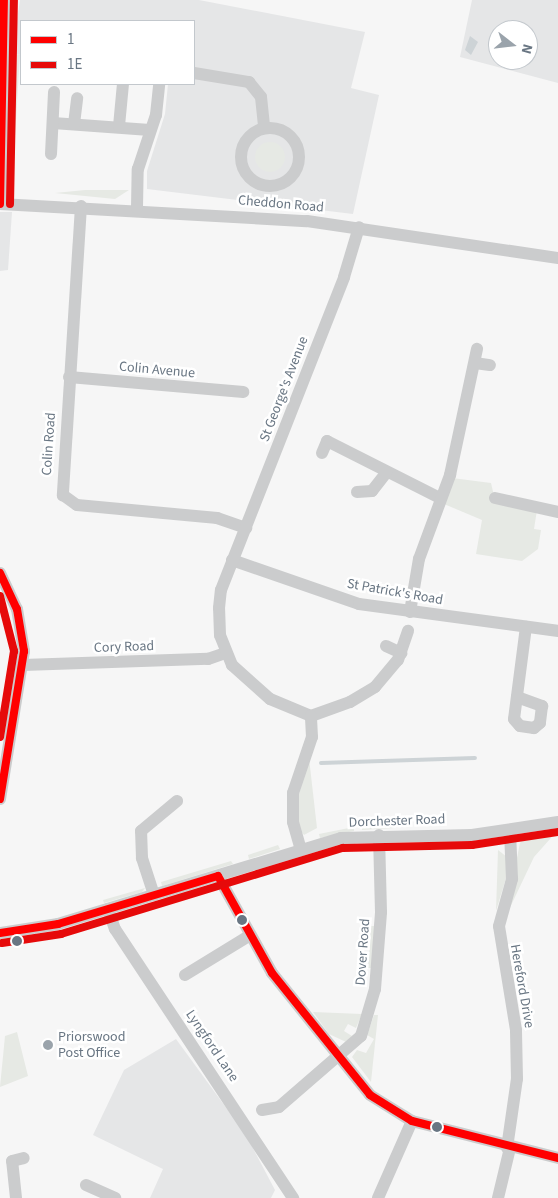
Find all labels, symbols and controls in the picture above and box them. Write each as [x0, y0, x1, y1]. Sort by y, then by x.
legend [20, 20, 195, 85]
north arrow [488, 20, 538, 70]
text: 1 [67, 29, 74, 50]
text: N [516, 42, 537, 56]
text: 1E [67, 54, 82, 75]
street label: Cheddon Road [237, 192, 325, 216]
street label: St George's Avenue [256, 334, 312, 444]
street label: Colin Avenue [118, 358, 196, 382]
street label: Colin Road [38, 412, 60, 476]
street label: St Patrick's Road [346, 575, 444, 609]
street label: Cory Road [94, 638, 154, 656]
street label: Dorchester Road [348, 811, 446, 831]
unlabelled marker [237, 915, 247, 925]
street label: Dover Road [352, 918, 374, 986]
unlabelled marker [12, 936, 22, 946]
street label: Hereford Drive [506, 943, 538, 1029]
street label: Lyngford Lane [182, 1007, 242, 1085]
place label: Priorswood Post Office [58, 1029, 125, 1062]
marker: Priorswood Post Office [42, 1039, 54, 1051]
unlabelled marker [432, 1122, 442, 1132]

